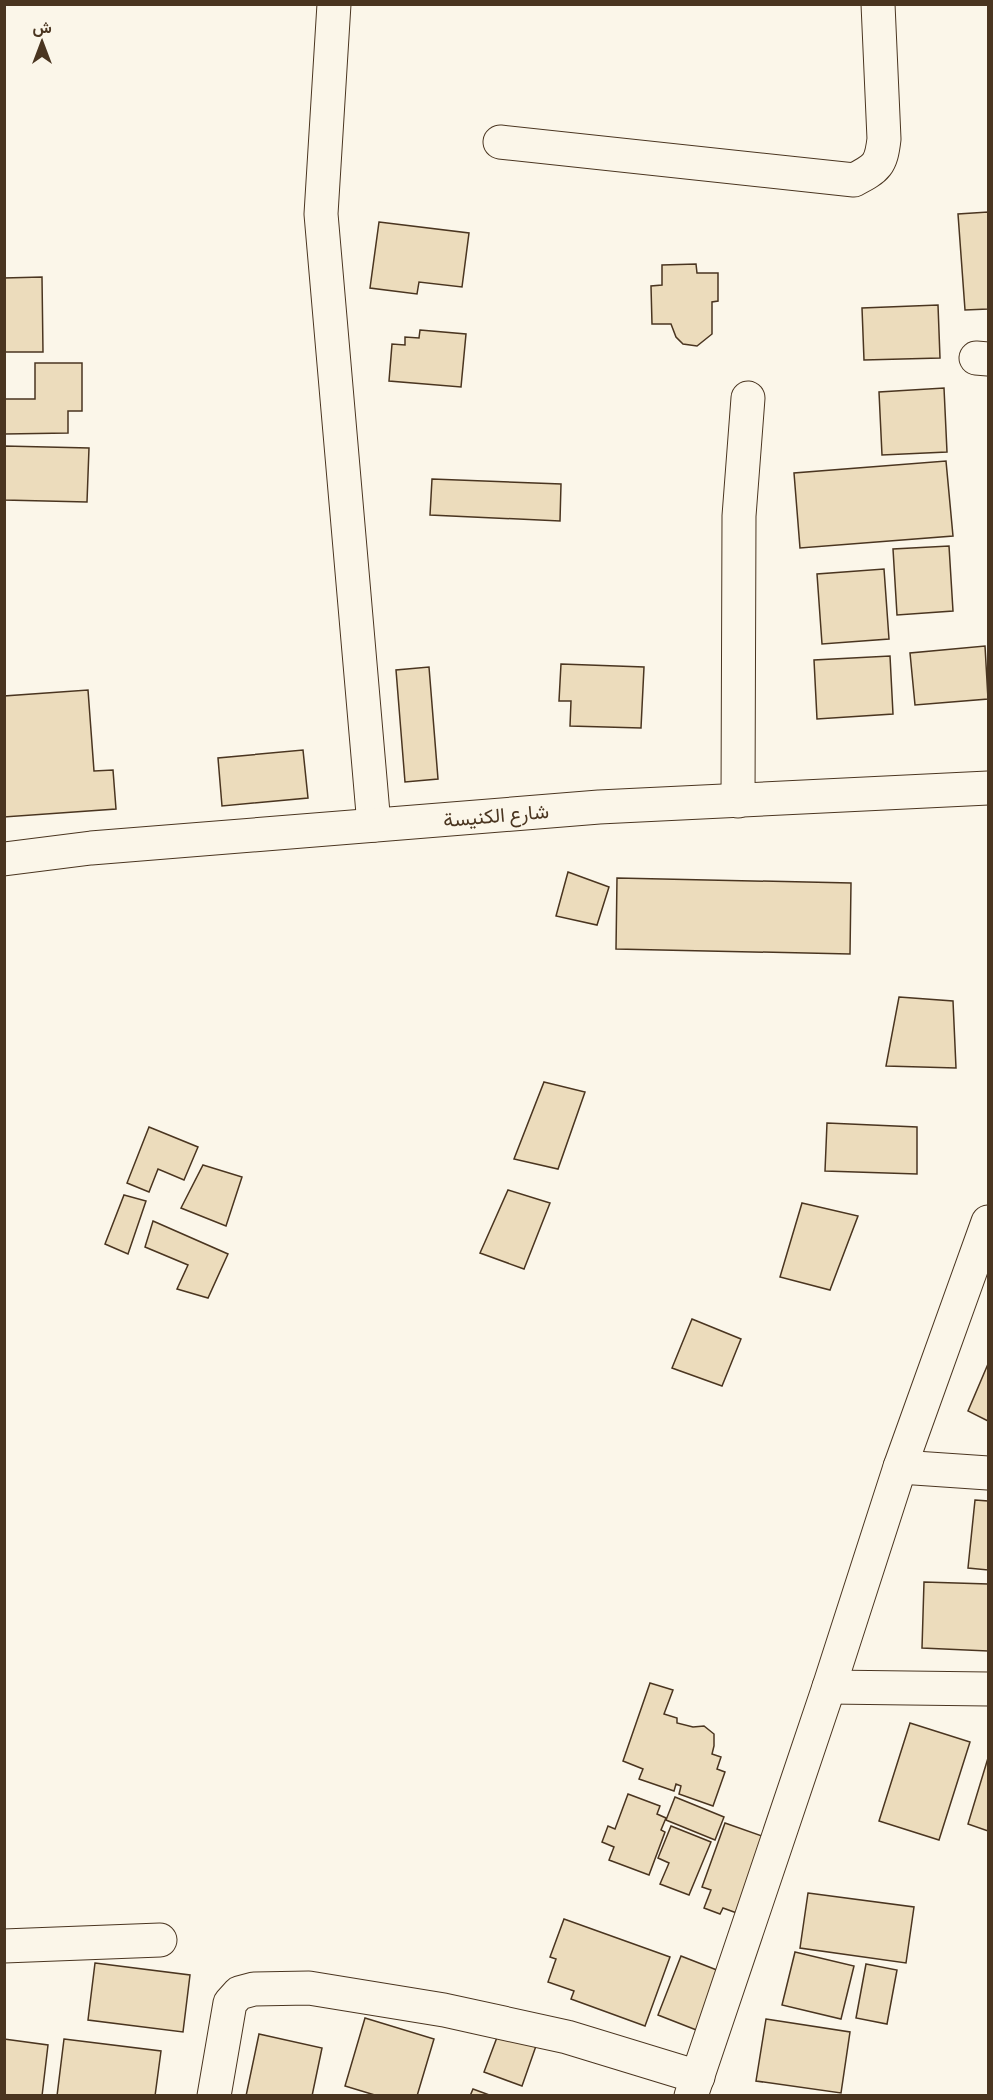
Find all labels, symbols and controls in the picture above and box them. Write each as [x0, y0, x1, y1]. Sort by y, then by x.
north arrow [12, 12, 72, 72]
text: ش [32, 16, 52, 38]
street label: شارع الكنيسة [442, 797, 550, 834]

